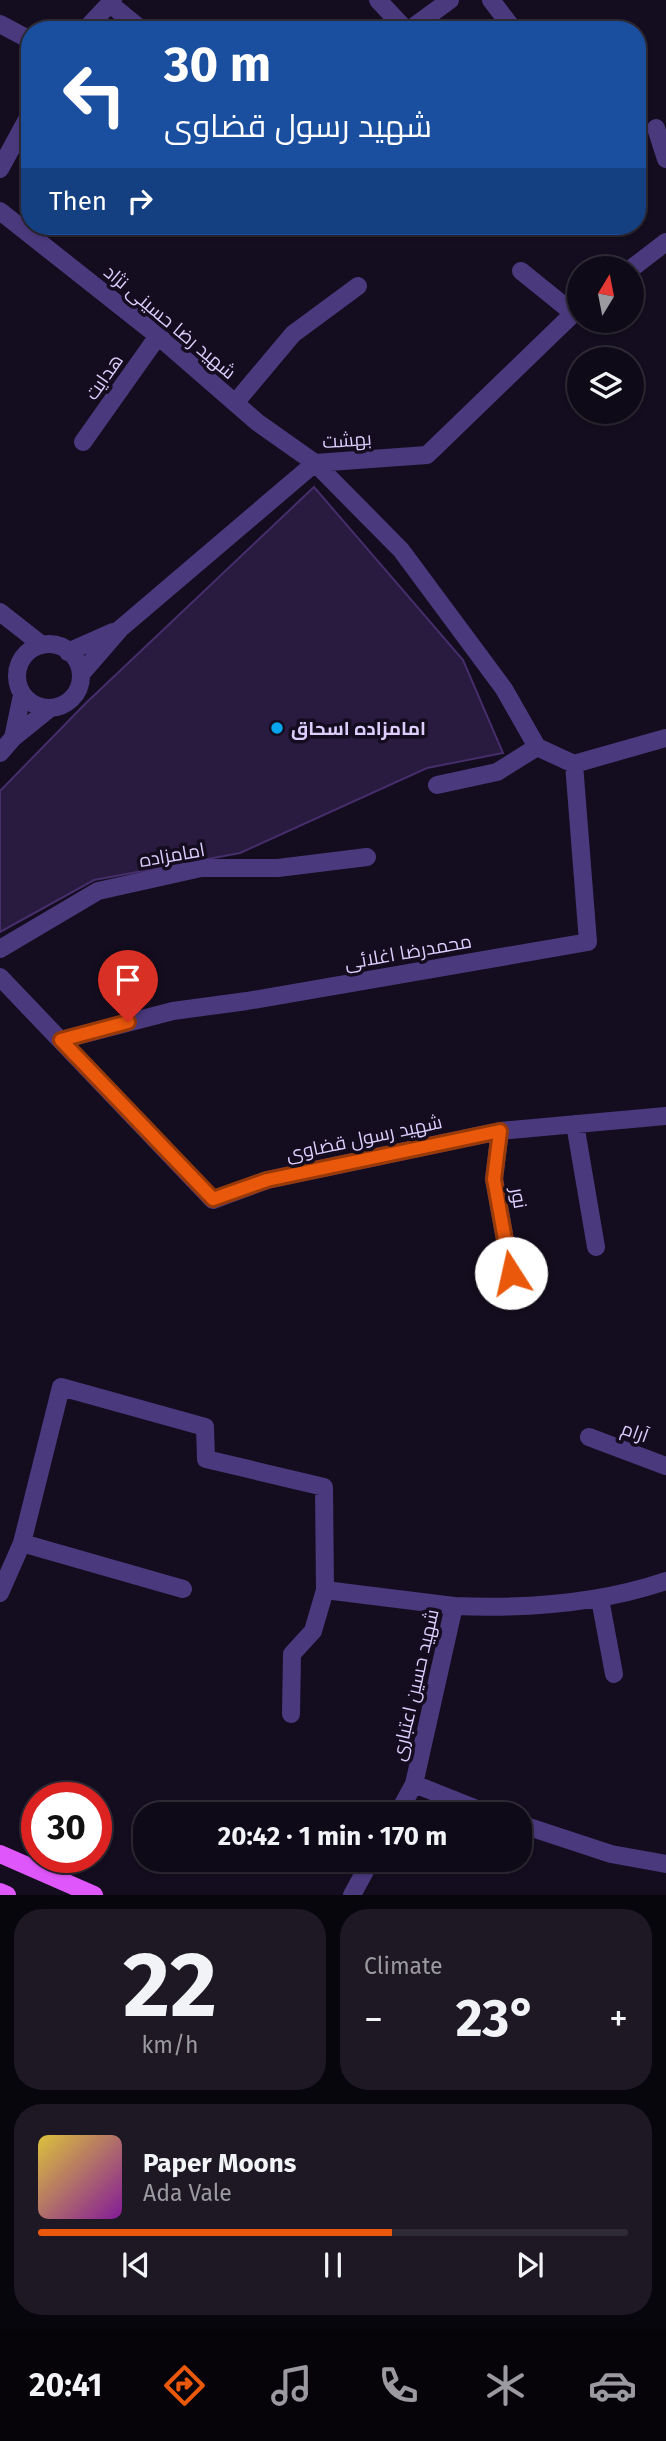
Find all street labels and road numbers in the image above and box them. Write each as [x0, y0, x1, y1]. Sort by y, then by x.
street label: شهید رضا حسینی نژاد [99, 260, 241, 384]
street label: هدایت [80, 350, 128, 404]
street label: بهشت [322, 427, 372, 453]
street label: امامزاده [137, 838, 207, 872]
street label: محمدرضا اغلائی [343, 929, 473, 975]
street label: شهید رسول قضاوی [284, 1110, 444, 1166]
street label: نور [506, 1185, 532, 1210]
street label: آرام [618, 1417, 652, 1449]
street label: شهید حسین اعتباری [386, 1607, 444, 1763]

